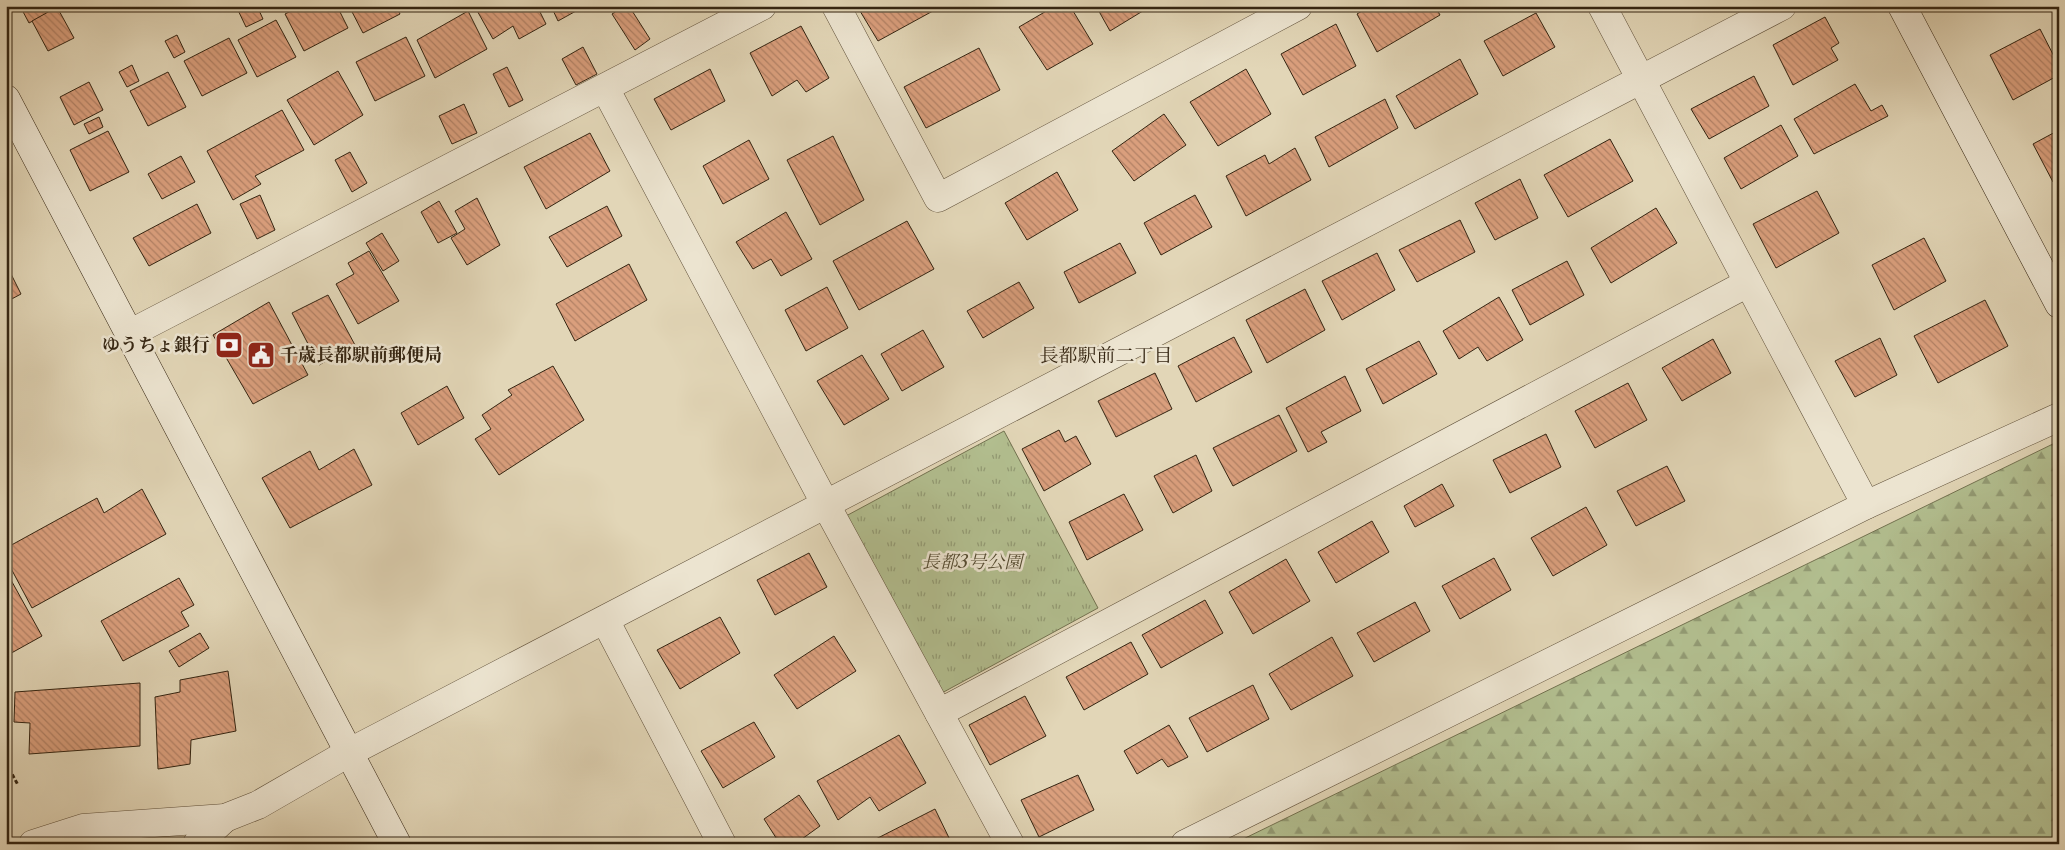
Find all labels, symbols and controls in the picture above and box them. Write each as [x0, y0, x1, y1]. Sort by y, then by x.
bank icon: ゆうちょ銀行 [214, 330, 244, 360]
place label: ゆうちょ銀行 [102, 334, 210, 356]
public building icon: 千歳長都駅前郵便局 [246, 340, 276, 370]
place label: 千歳長都駅前郵便局 [280, 344, 442, 366]
district label: 長都駅前二丁目 [1039, 344, 1173, 367]
park label: 長都3号公園 [922, 551, 1025, 573]

